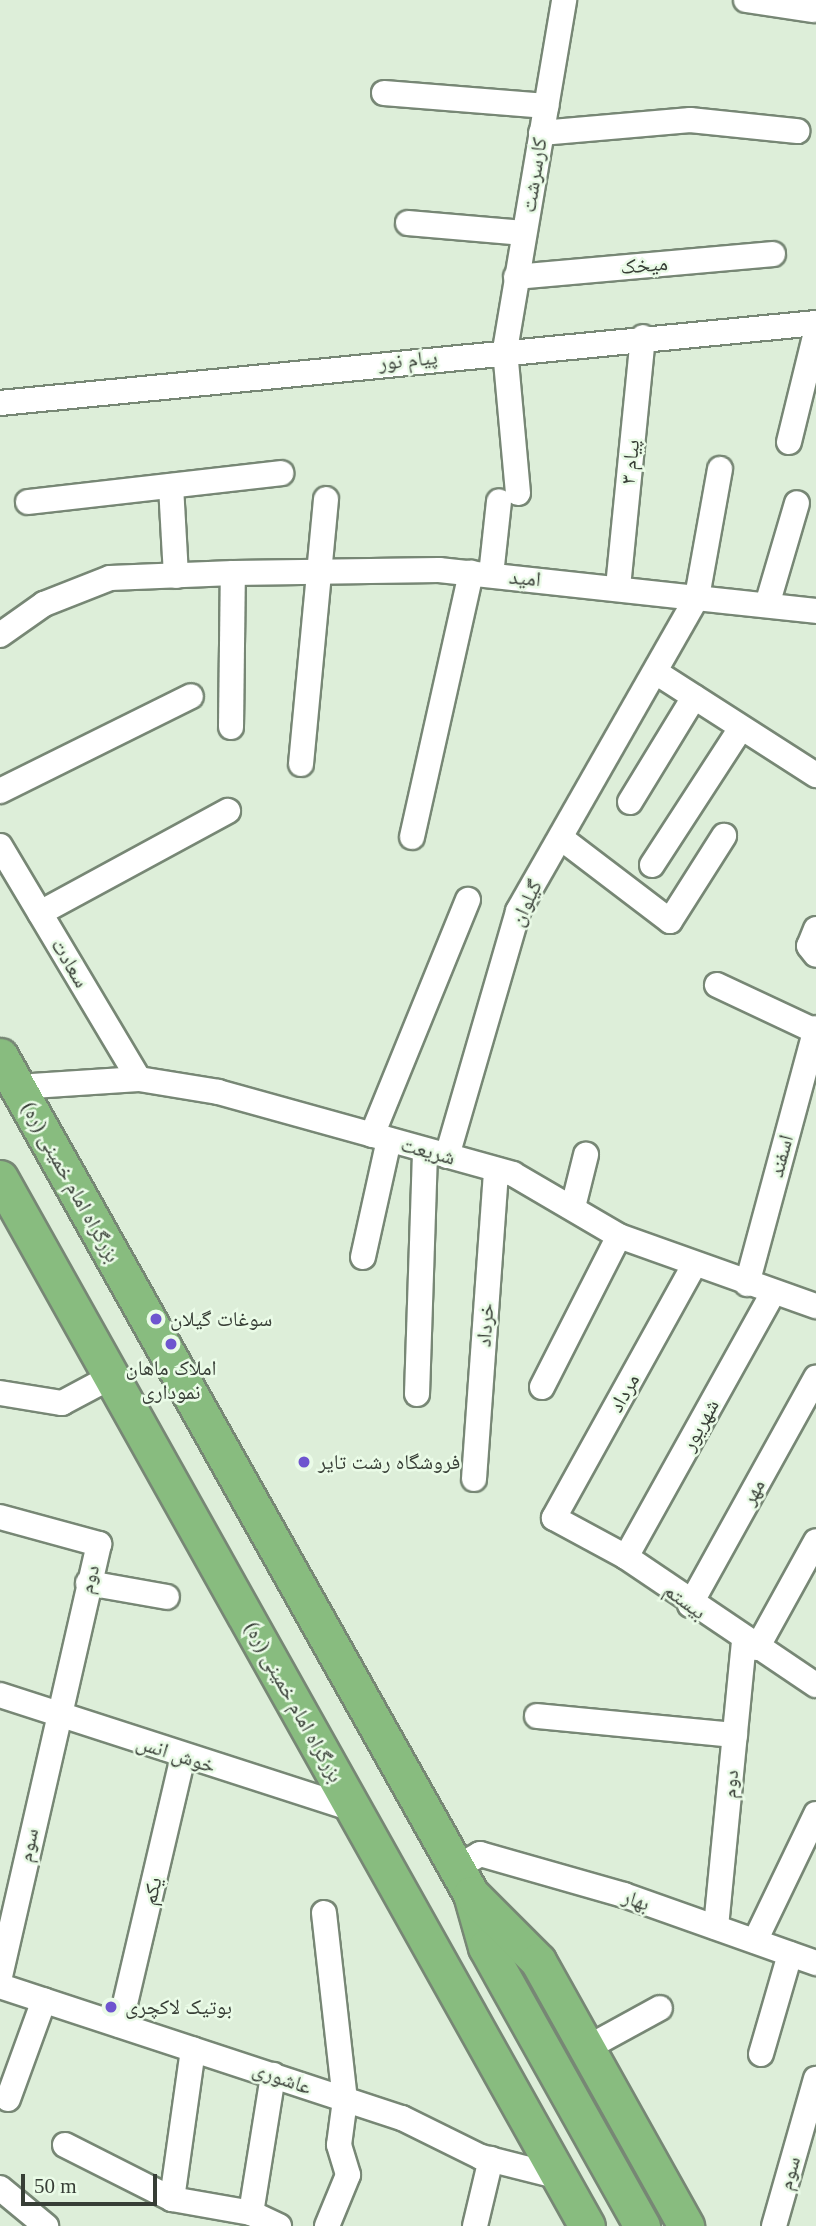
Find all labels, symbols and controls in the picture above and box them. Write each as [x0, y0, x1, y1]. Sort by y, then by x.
street label: کارسرشت [516, 136, 552, 214]
street label: میخک [619, 250, 669, 280]
street label: پیام نور [377, 344, 439, 376]
street label: پیام ۳ [615, 438, 645, 486]
street label: امید [508, 564, 542, 592]
street label: گیلوان [504, 876, 548, 930]
street label: سعادت [46, 934, 94, 992]
street label: بزرگراه امام خمینی (ره) [16, 1097, 126, 1267]
street label: شریعت [398, 1132, 458, 1170]
street label: اسفند [763, 1132, 799, 1180]
street label: خرداد [471, 1302, 499, 1348]
place label: سوغات گیلان [170, 1306, 272, 1332]
marker: سوغات گیلان [148, 1311, 164, 1327]
marker: املاک ماهان نموداری [163, 1336, 179, 1352]
place label: املاک ماهان نموداری [126, 1355, 216, 1405]
street label: مرداد [603, 1369, 645, 1417]
street label: شهریور [676, 1395, 724, 1455]
place label: فروشگاه رشت تاير [318, 1449, 460, 1475]
marker: فروشگاه رشت تاير [296, 1454, 312, 1470]
street label: مهر [736, 1474, 770, 1510]
street label: دوم [73, 1562, 105, 1596]
street label: بیستم [659, 1577, 711, 1625]
street label: بزرگراه امام خمینی (ره) [239, 1617, 349, 1787]
street label: خوش انس [133, 1729, 219, 1779]
street label: دوم [716, 1769, 744, 1799]
street label: سوم [12, 1826, 44, 1864]
street label: یکم [137, 1875, 167, 1907]
street label: بهار [619, 1884, 653, 1916]
place label: بوتیک لاکچری [125, 1994, 232, 2020]
marker: بوتیک لاکچری [103, 1999, 119, 2015]
street label: عاشوری [249, 2056, 315, 2100]
street label: سوم [772, 2153, 806, 2193]
scale bar [24, 2160, 161, 2204]
text: 50 m [34, 2174, 77, 2198]

